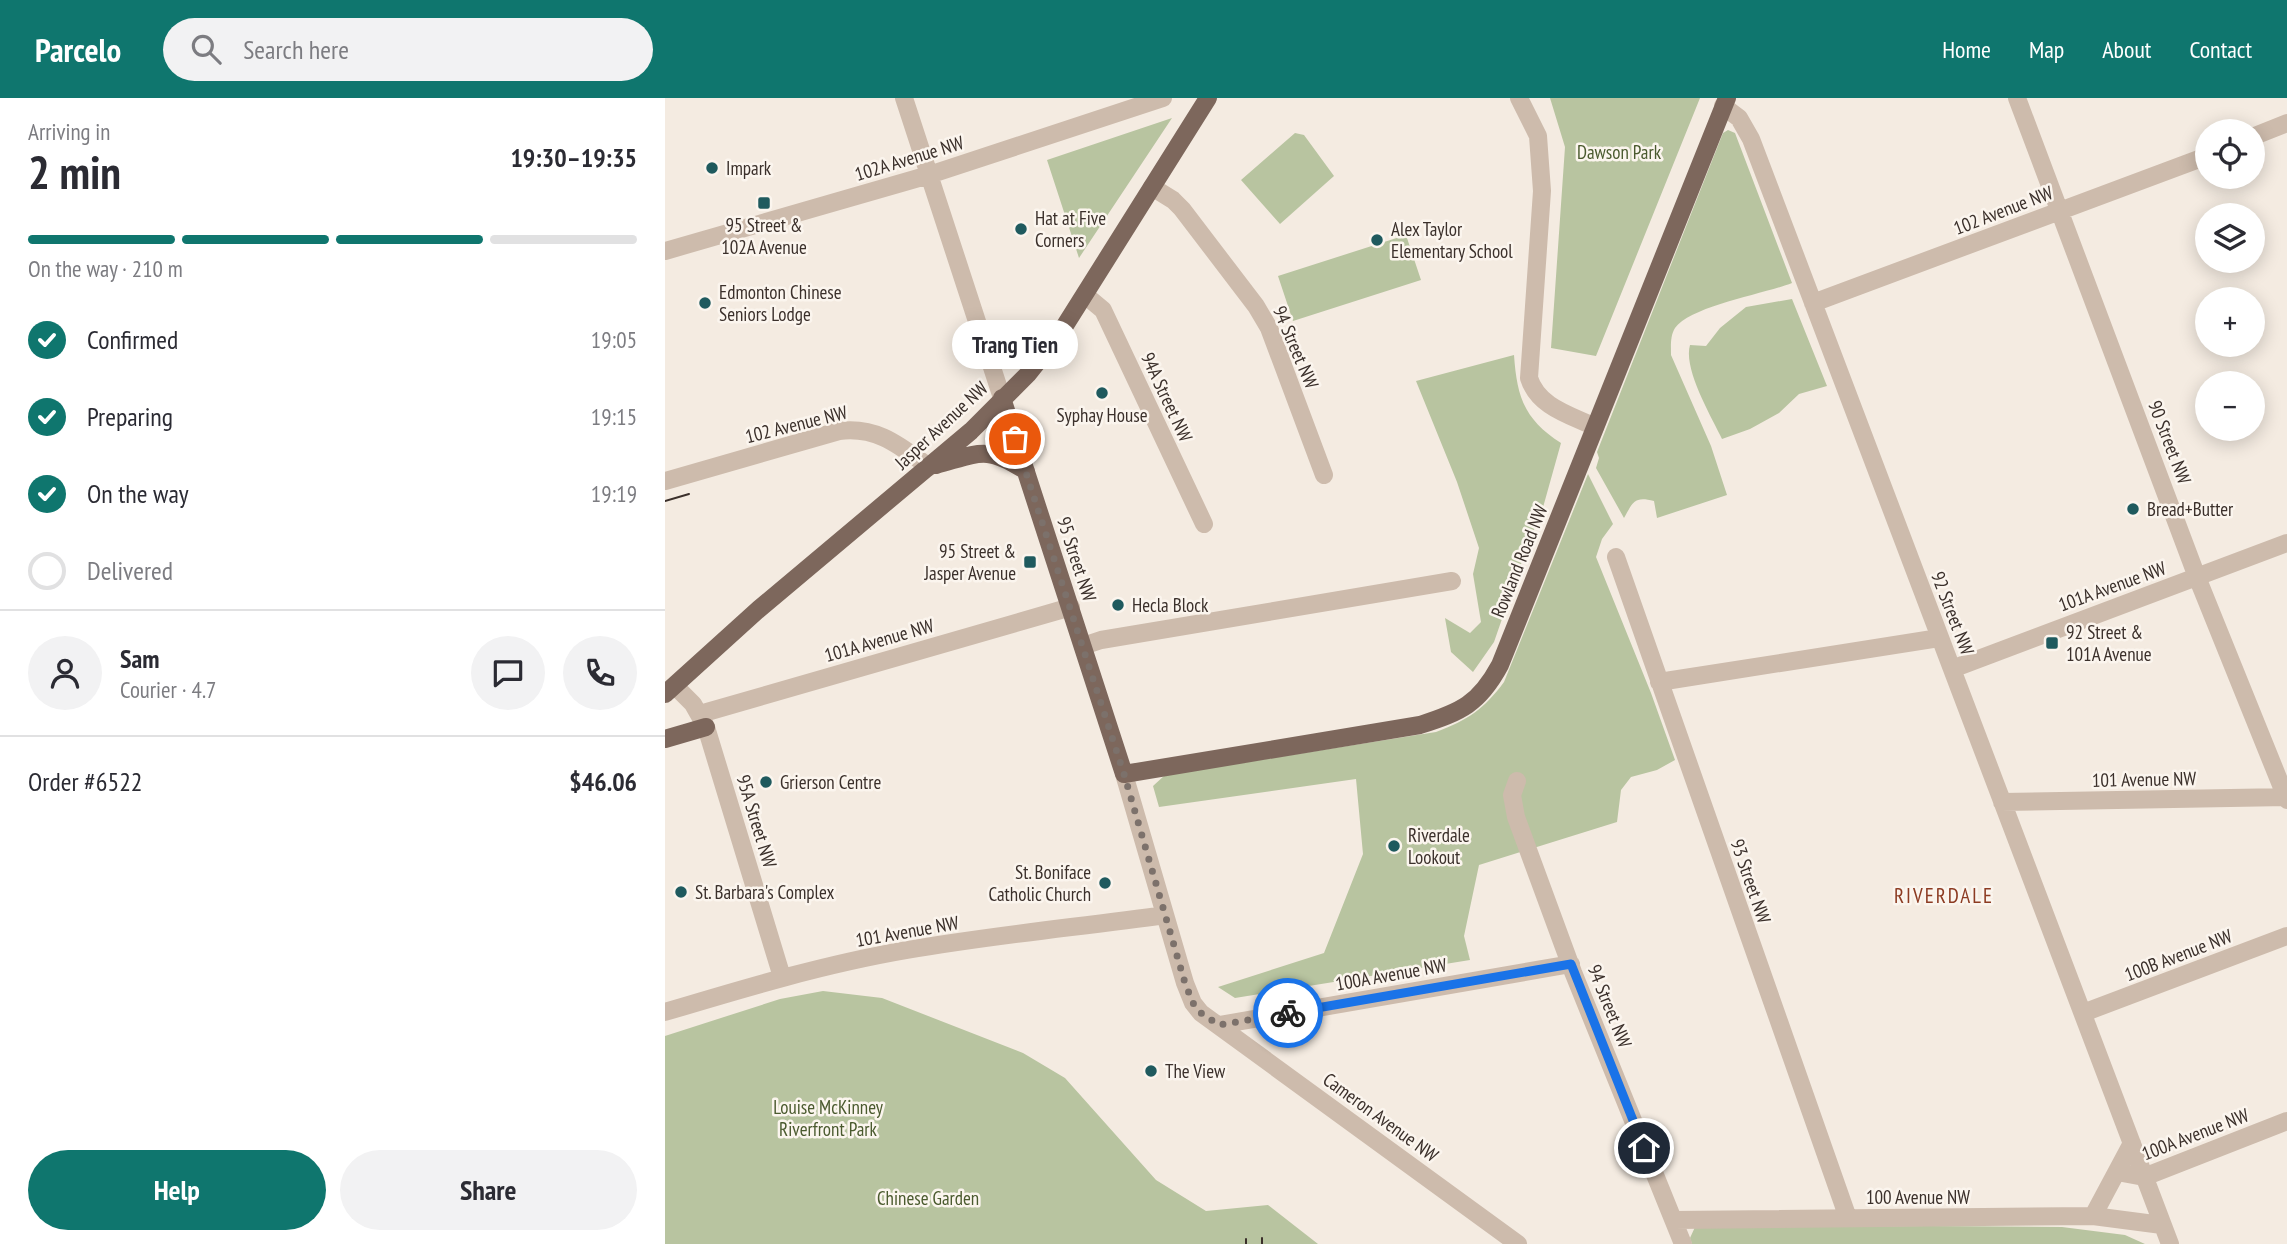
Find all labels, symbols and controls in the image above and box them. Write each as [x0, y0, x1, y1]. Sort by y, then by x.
search box [163, 18, 653, 81]
text: Parcelo [35, 28, 121, 71]
icon: search [187, 30, 225, 68]
text: Search here [243, 33, 349, 66]
text: Home [1942, 34, 1991, 65]
text: Map [2029, 34, 2064, 65]
text: About [2102, 34, 2151, 65]
text: Contact [2189, 34, 2252, 65]
text: Arriving in [28, 117, 110, 146]
map controls [2195, 119, 2265, 441]
button: locate [2195, 119, 2265, 189]
street label: 102A Avenue NW [852, 130, 967, 186]
park label: Dawson Park [1577, 140, 1662, 164]
text: 19:30–19:35 [510, 141, 637, 174]
text: 2 min [28, 142, 121, 202]
place label: Impark [726, 156, 772, 180]
marker: Impark [704, 160, 720, 176]
street label: 102 Avenue NW [1950, 180, 2056, 240]
marker: 95 Street & 102A Avenue [756, 195, 772, 211]
button: layers [2195, 203, 2265, 273]
place label: Hat at Five Corners [1035, 206, 1106, 252]
place label: 95 Street & 102A Avenue [721, 213, 807, 259]
place label: Alex Taylor Elementary School [1391, 217, 1513, 263]
marker: Hat at Five Corners [1013, 221, 1029, 237]
marker: Alex Taylor Elementary School [1369, 232, 1385, 248]
text: On the way · 210 m [28, 254, 183, 283]
place label: Edmonton Chinese Seniors Lodge [719, 280, 842, 326]
button: + [2195, 287, 2265, 357]
marker: Edmonton Chinese Seniors Lodge [697, 295, 713, 311]
street label: 94 Street NW [1268, 302, 1324, 392]
callout: Trang Tien [952, 320, 1078, 369]
icon: check [28, 321, 66, 359]
text: Confirmed [87, 323, 178, 356]
text: 19:05 [591, 325, 637, 354]
text: Trang Tien [972, 330, 1058, 359]
street label: 94A Street NW [1136, 348, 1198, 446]
button: − [2195, 371, 2265, 441]
street label: Jasper Avenue NW [889, 376, 993, 475]
marker: Syphay House [1094, 385, 1110, 401]
street label: 90 Street NW [2143, 397, 2197, 487]
icon: check [28, 398, 66, 436]
text: Preparing [87, 400, 173, 433]
street label: 102 Avenue NW [743, 400, 850, 448]
text: 19:15 [591, 402, 637, 431]
place label: Syphay House [1056, 403, 1148, 427]
pin [985, 409, 1045, 469]
icon: bag [996, 420, 1034, 458]
icon: check [28, 475, 66, 513]
text: On the way [87, 477, 189, 510]
text: 19:19 [591, 479, 637, 508]
place label: Bread+Butter [2147, 497, 2234, 521]
street label: Rowland Road NW [1485, 501, 1553, 621]
marker: Bread+Butter [2125, 501, 2141, 517]
street label: 95 Street NW [1052, 514, 1102, 605]
place label: 95 Street & Jasper Avenue [924, 539, 1016, 585]
text: Delivered [87, 554, 173, 587]
marker: 95 Street & Jasper Avenue [1022, 554, 1038, 570]
street label: 101A Avenue NW [2055, 555, 2169, 617]
street label: 92 Street NW [1926, 568, 1980, 658]
place label: Hecla Block [1132, 593, 1209, 617]
marker: Hecla Block [1110, 597, 1126, 613]
street label: 101A Avenue NW [822, 613, 937, 667]
place label: 92 Street & 101A Avenue [2066, 620, 2152, 666]
marker: 92 Street & 101A Avenue [2044, 635, 2060, 651]
button: person [28, 636, 102, 710]
button: chat [471, 636, 545, 710]
button: phone [563, 636, 637, 710]
text: Sam [120, 642, 159, 675]
text: Courier · 4.7 [120, 675, 216, 704]
text: Order #6522 [28, 765, 143, 798]
text: $46.06 [569, 765, 637, 798]
street label: 101 Avenue NW [2092, 766, 2197, 792]
place label: Grierson Centre [780, 770, 882, 794]
street label: 95A Street NW [732, 772, 783, 871]
marker: Grierson Centre [758, 774, 774, 790]
place label: Riverdale Lookout [1408, 823, 1470, 869]
street label: 93 Street NW [1725, 836, 1777, 926]
marker: Riverdale Lookout [1386, 838, 1402, 854]
place label: St. Boniface Catholic Church [989, 860, 1091, 906]
marker: St. Boniface Catholic Church [1097, 875, 1113, 891]
place label: St. Barbara's Complex [695, 880, 835, 904]
district label: RIVERDALE [1894, 882, 1994, 909]
marker: St. Barbara's Complex [673, 884, 689, 900]
street label: 101 Avenue NW [854, 910, 961, 952]
street label: 100B Avenue NW [2121, 923, 2235, 986]
street label: 100A Avenue NW [1333, 952, 1449, 996]
street label: 94 Street NW [1582, 961, 1638, 1051]
courier [1253, 978, 1323, 1048]
icon: bike [1269, 994, 1307, 1032]
place label: The View [1165, 1059, 1226, 1083]
marker: The View [1143, 1063, 1159, 1079]
street label: Cameron Avenue NW [1319, 1067, 1443, 1167]
park label: Louise McKinney Riverfront Park [773, 1095, 884, 1141]
street label: 100A Avenue NW [2138, 1103, 2252, 1165]
pin [1614, 1118, 1674, 1178]
icon: home [1625, 1129, 1663, 1167]
button: Help [28, 1150, 326, 1230]
button: Share [340, 1150, 637, 1230]
street label: 100 Avenue NW [1866, 1185, 1970, 1209]
park label: Chinese Garden [877, 1186, 979, 1210]

